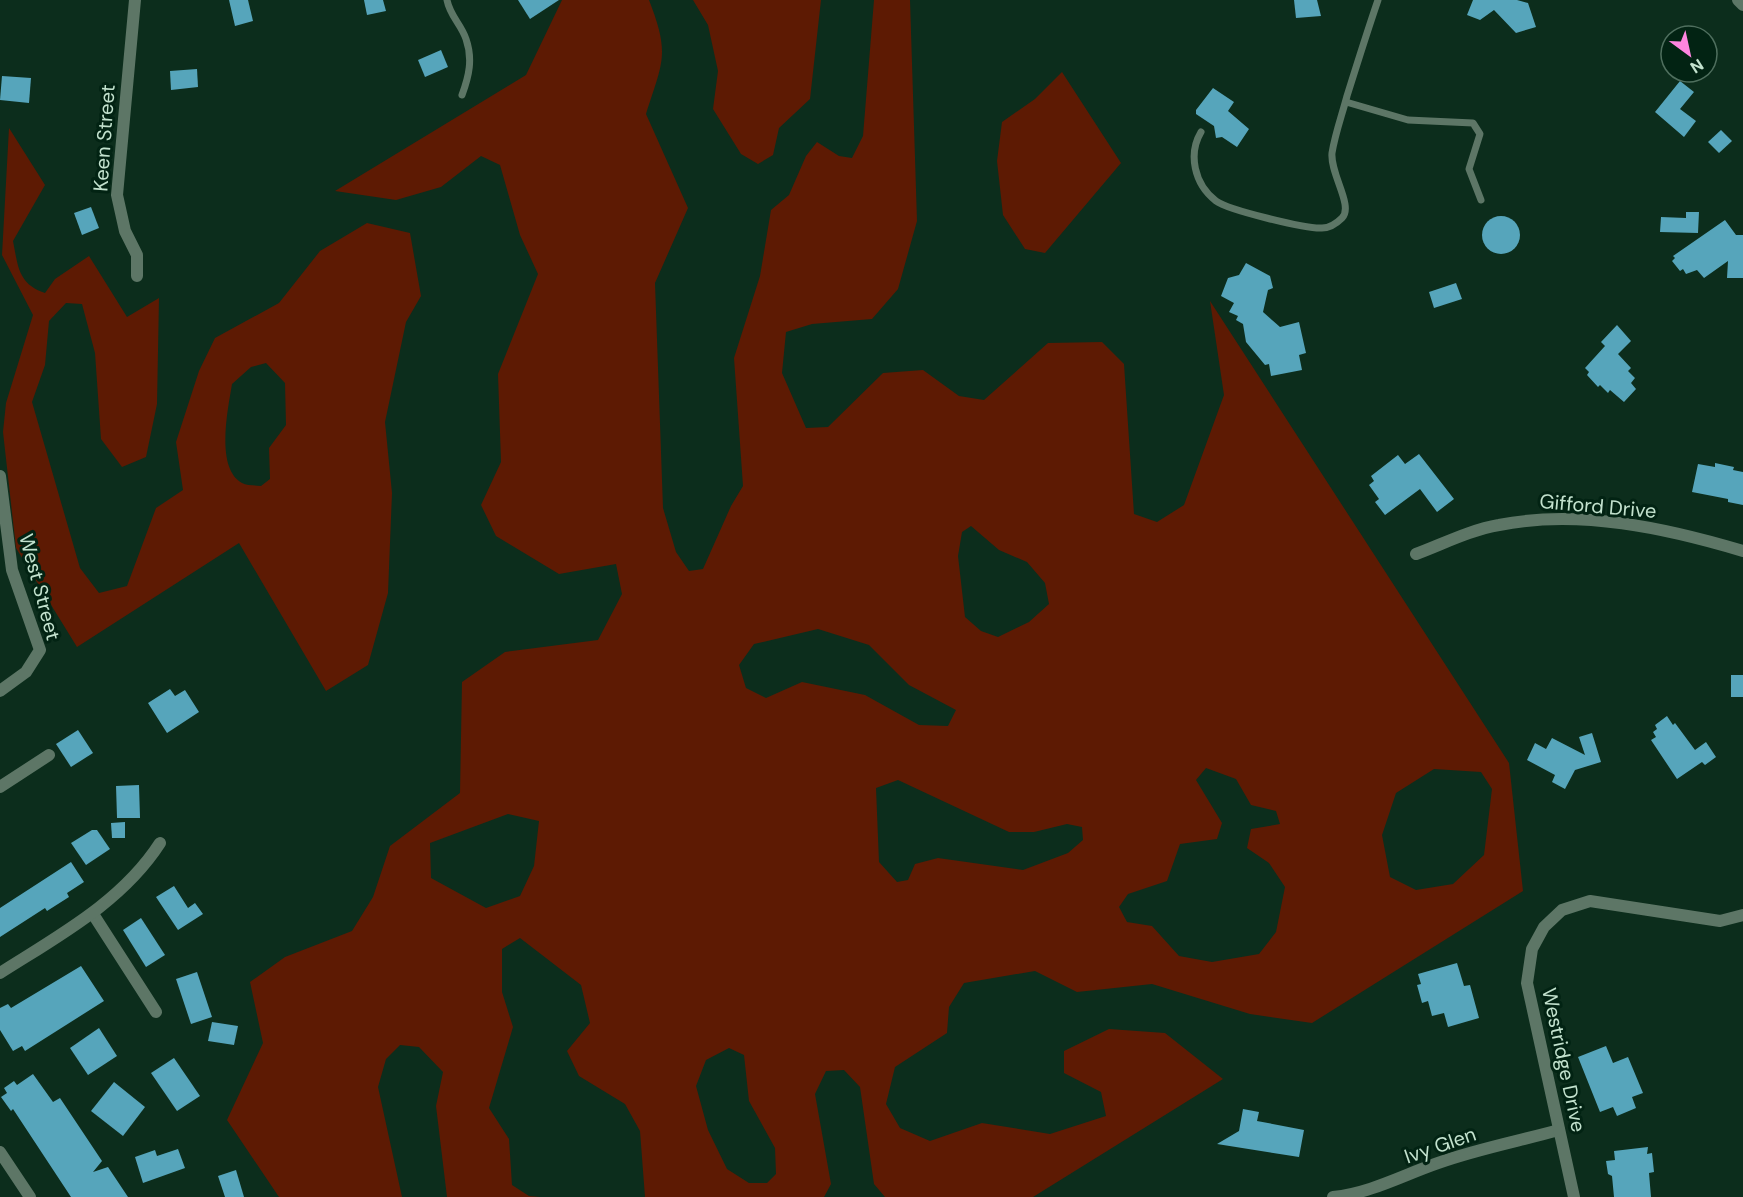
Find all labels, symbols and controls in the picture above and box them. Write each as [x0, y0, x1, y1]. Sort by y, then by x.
north arrow [1659, 24, 1719, 84]
text: N [1686, 54, 1708, 78]
street label: Keen Street [87, 83, 121, 192]
street label: Gifford Drive [1538, 488, 1658, 524]
street label: West Street [13, 531, 67, 643]
street label: Westridge Drive [1536, 986, 1592, 1134]
street label: Ivy Glen [1401, 1121, 1479, 1169]

